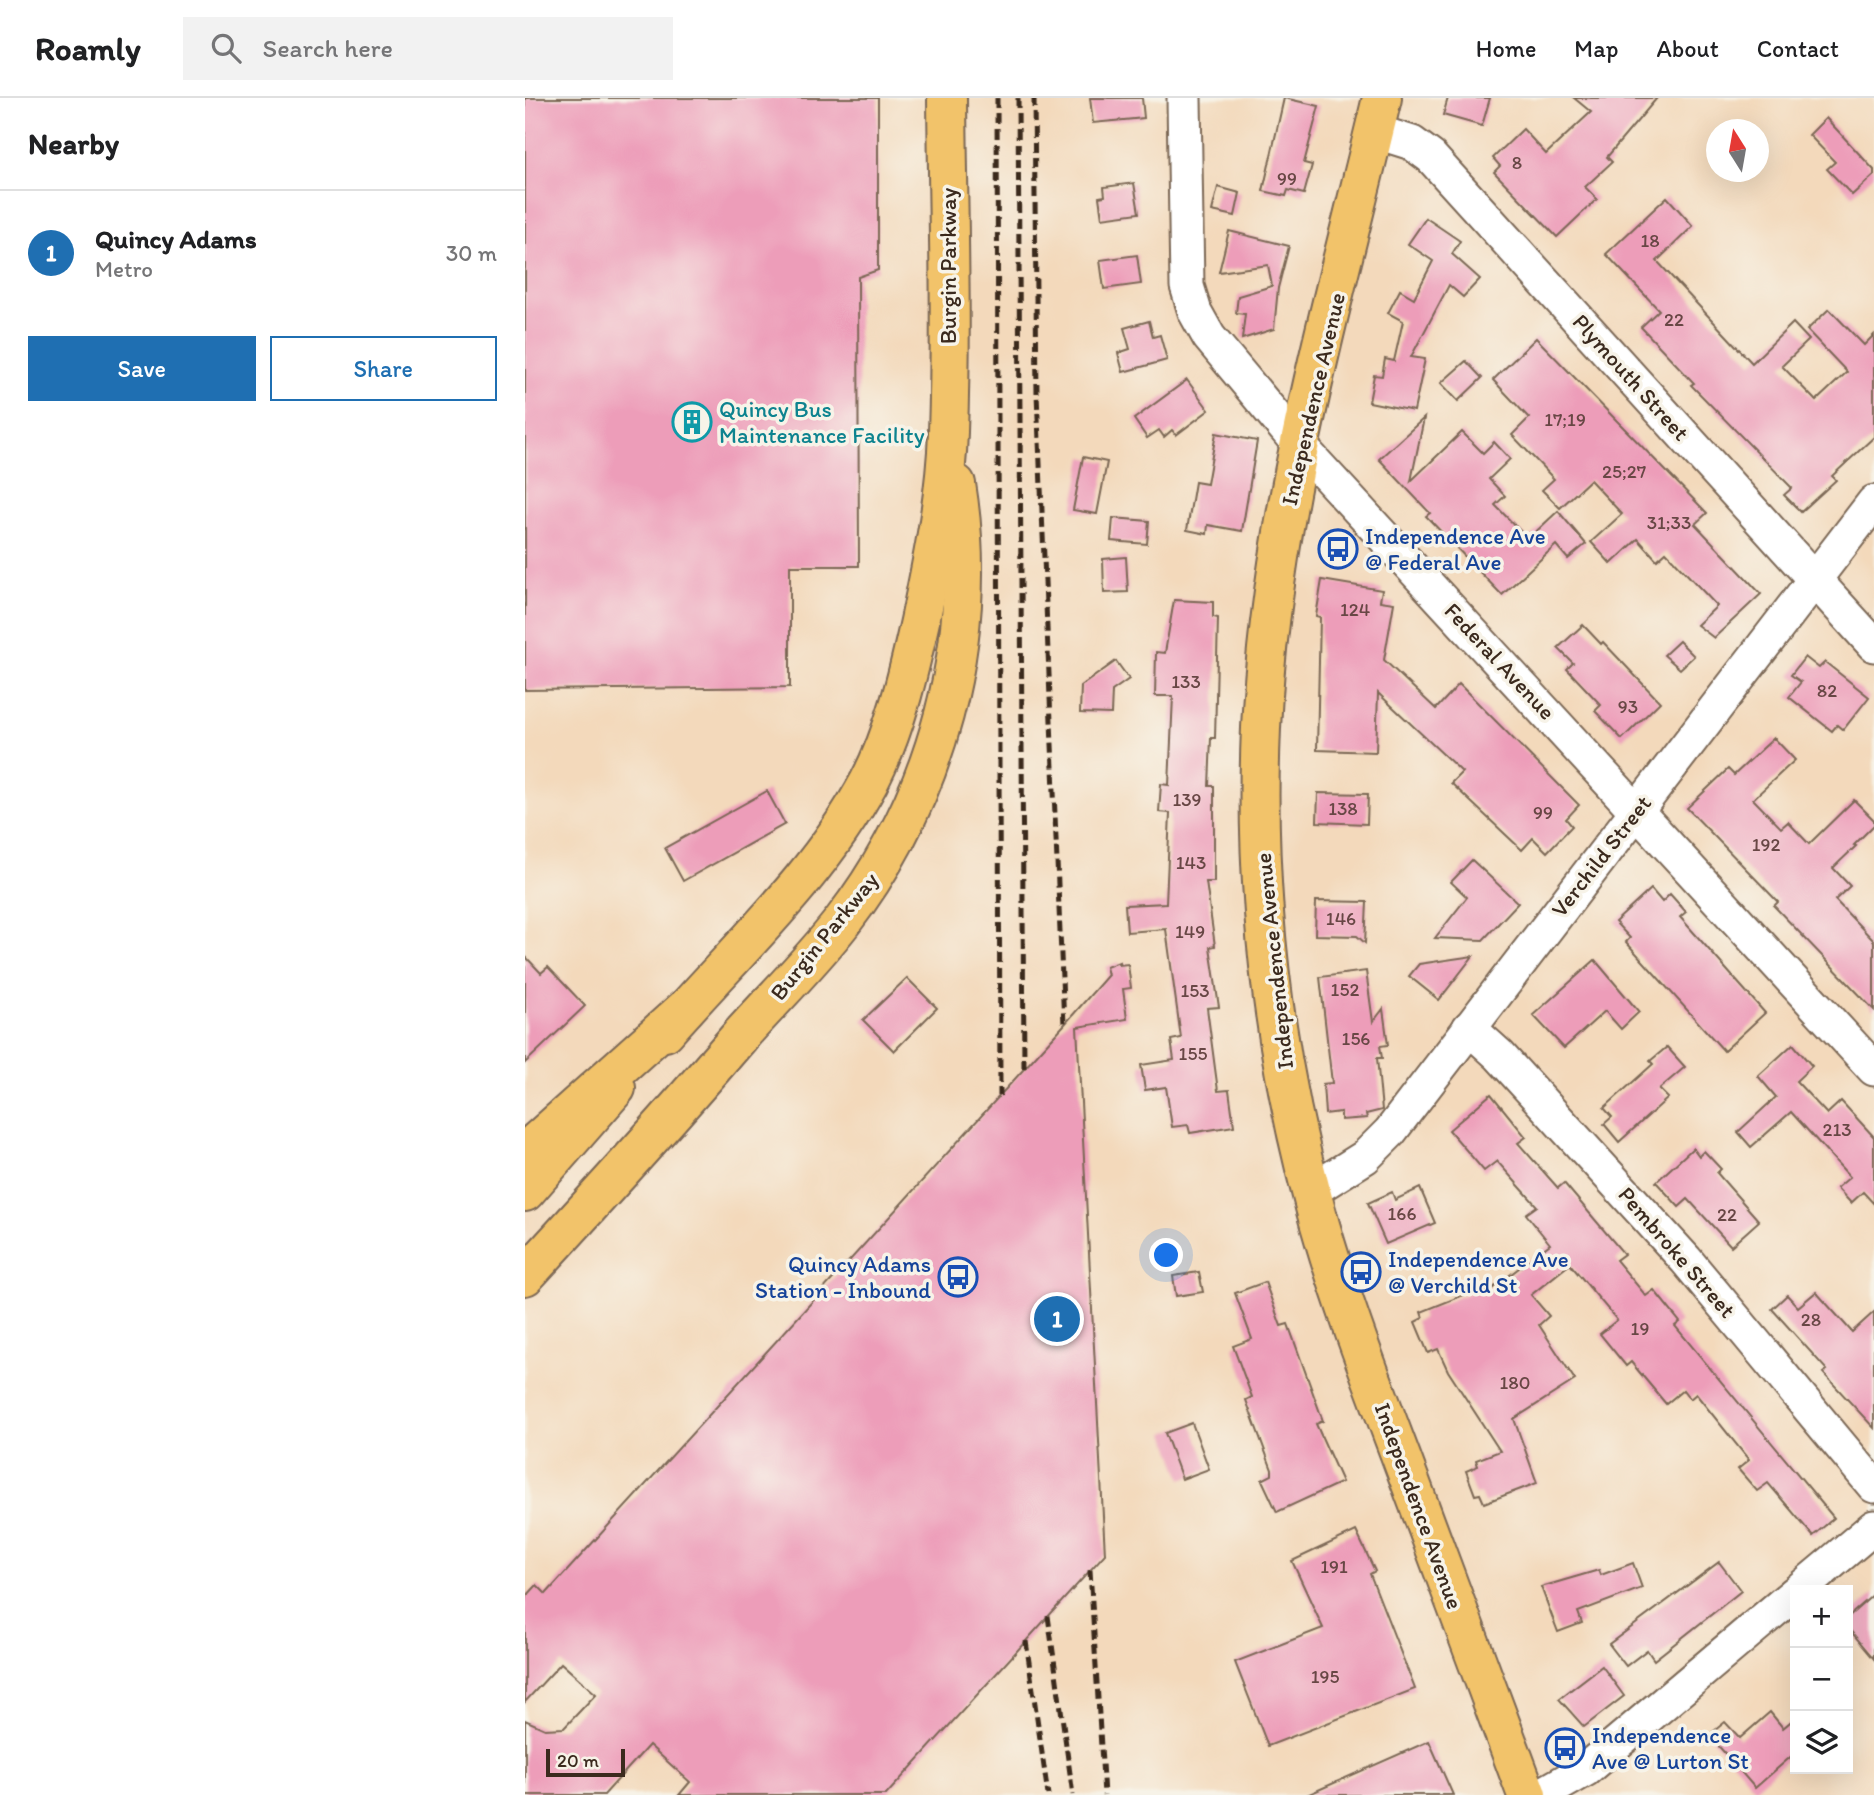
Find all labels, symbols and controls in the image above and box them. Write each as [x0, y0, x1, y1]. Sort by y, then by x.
search box [183, 17, 673, 80]
text: Roamly [35, 29, 141, 68]
icon: search [207, 29, 245, 67]
text: Search here [263, 32, 393, 64]
text: Home [1476, 34, 1536, 63]
text: Map [1574, 34, 1618, 63]
text: About [1656, 34, 1719, 63]
text: Contact [1757, 34, 1839, 63]
north arrow [1706, 119, 1769, 182]
text: Nearby [28, 125, 119, 162]
house number: 8 [1512, 151, 1522, 174]
house number: 99 [1277, 167, 1297, 190]
street label: Burgin Parkway [934, 187, 962, 344]
text: Quincy Adams [95, 223, 257, 255]
house number: 18 [1640, 229, 1660, 252]
text: 1 [46, 239, 56, 267]
text: 30 m [446, 239, 497, 267]
text: Metro [95, 255, 153, 283]
street label: Independence Avenue [1275, 290, 1351, 508]
street label: Plymouth Street [1567, 308, 1695, 446]
house number: 22 [1664, 308, 1684, 331]
button: Save [28, 336, 256, 401]
button: Share [270, 336, 497, 401]
place label: Quincy Bus Maintenance Facility [719, 395, 925, 449]
building icon: Quincy Bus Maintenance Facility [671, 401, 713, 443]
house number: 17;19 [1544, 408, 1586, 431]
house number: 25;27 [1602, 460, 1646, 483]
house number: 31;33 [1647, 511, 1691, 534]
place label: Independence Ave @ Federal Ave [1365, 522, 1546, 576]
bus stop icon: Independence Ave @ Federal Ave [1317, 528, 1359, 570]
street label: Federal Avenue [1439, 597, 1561, 725]
house number: 124 [1340, 598, 1370, 621]
house number: 133 [1171, 670, 1201, 693]
house number: 82 [1817, 679, 1837, 702]
house number: 93 [1618, 695, 1638, 718]
house number: 139 [1172, 788, 1202, 811]
street label: Verchild Street [1545, 789, 1657, 922]
house number: 138 [1328, 797, 1358, 820]
house number: 99 [1533, 801, 1553, 824]
house number: 192 [1752, 833, 1780, 856]
house number: 143 [1176, 851, 1206, 874]
street label: Independence Avenue [1249, 851, 1299, 1071]
street label: Burgin Parkway [764, 866, 884, 1006]
house number: 146 [1326, 907, 1356, 930]
house number: 149 [1175, 920, 1205, 943]
house number: 152 [1331, 978, 1359, 1001]
house number: 153 [1180, 979, 1210, 1002]
house number: 156 [1342, 1027, 1370, 1050]
house number: 155 [1179, 1042, 1207, 1065]
house number: 213 [1822, 1118, 1852, 1141]
street label: Pembroke Street [1612, 1181, 1742, 1323]
house number: 166 [1388, 1202, 1416, 1225]
house number: 22 [1717, 1203, 1737, 1226]
your location [1149, 1238, 1183, 1272]
place label: Independence Ave @ Verchild St [1388, 1245, 1569, 1299]
place label: Quincy Adams Station - Inbound [755, 1250, 931, 1304]
bus stop icon: Independence Ave @ Verchild St [1340, 1251, 1382, 1293]
bus stop icon: Quincy Adams Station - Inbound [937, 1256, 979, 1298]
pin: 1 [1034, 1293, 1080, 1345]
house number: 28 [1801, 1308, 1821, 1331]
house number: 19 [1631, 1317, 1649, 1340]
house number: 180 [1500, 1371, 1530, 1394]
street label: Independence Avenue [1369, 1399, 1469, 1613]
house number: 191 [1320, 1555, 1348, 1578]
map controls [1790, 1585, 1853, 1774]
button: + [1790, 1585, 1853, 1648]
button: − [1790, 1648, 1853, 1711]
house number: 195 [1311, 1665, 1339, 1688]
button: layers [1790, 1711, 1853, 1774]
place label: Independence Ave @ Lurton St [1592, 1721, 1749, 1775]
bus stop icon: Independence Ave @ Lurton St [1544, 1727, 1586, 1769]
scale bar [546, 1746, 625, 1778]
text: 20 m [557, 1749, 599, 1772]

